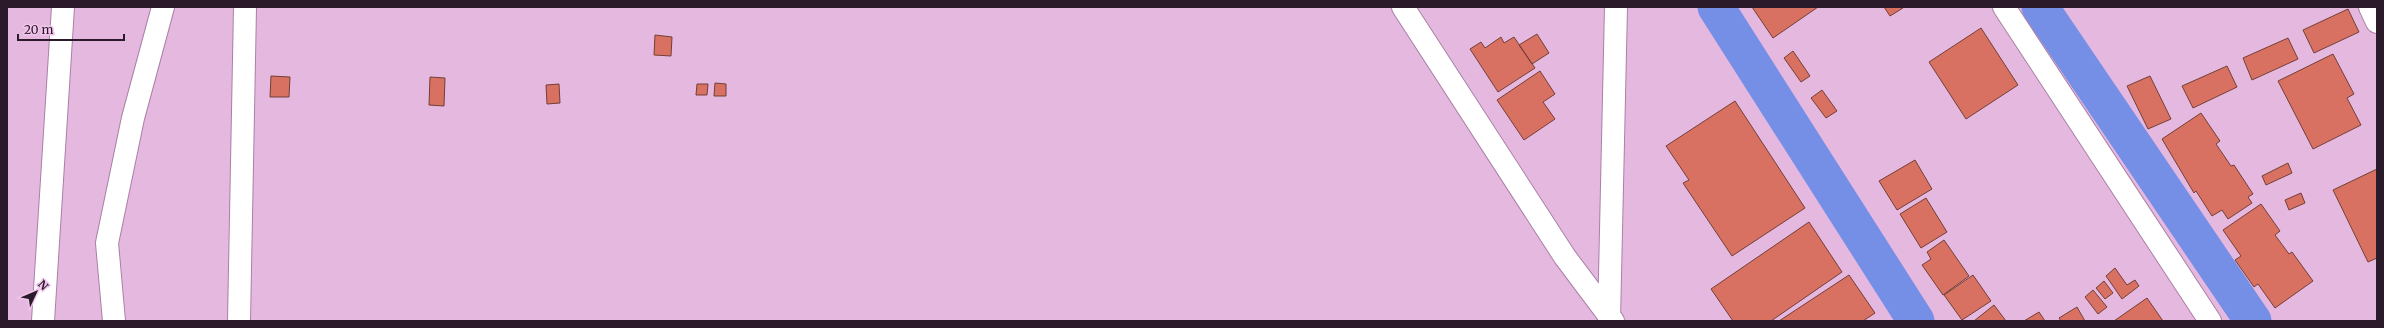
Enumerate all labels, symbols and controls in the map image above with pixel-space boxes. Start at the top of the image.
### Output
scale bar [18,16,124,42]
text: 20 m [24,22,53,37]
north arrow [16,272,56,312]
text: N [35,277,51,293]

